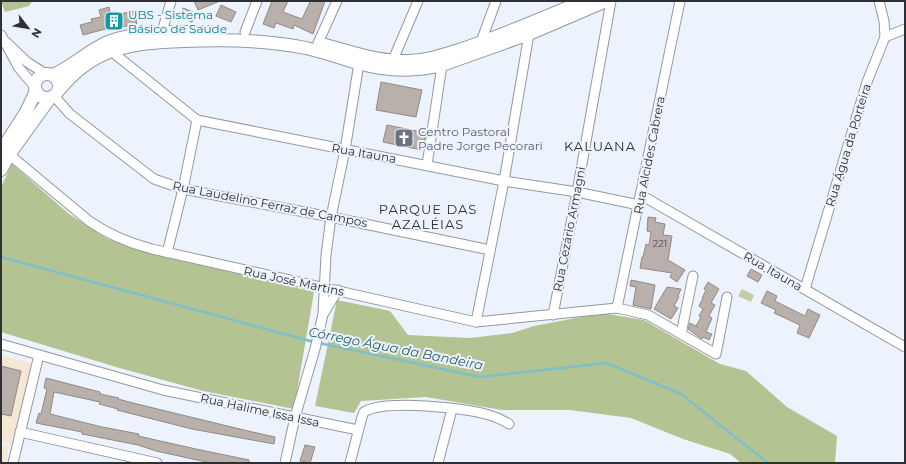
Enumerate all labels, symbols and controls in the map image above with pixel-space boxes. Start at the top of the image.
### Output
place label: UBS - Sistema Básico de Saúde [128,7,227,36]
north arrow [8,8,48,48]
building icon: UBS - Sistema Básico de Saúde [103,10,125,32]
text: N [28,26,45,41]
street label: Rua Água da Porteira [822,82,874,208]
street label: Rua Alcides Cabrera [630,95,668,215]
place label: Centro Pastoral Padre Jorge Pecorari [418,124,543,153]
church icon: Centro Pastoral Padre Jorge Pecorari [393,127,415,149]
district label: KALUANA [564,138,636,154]
street label: Rua Itauna [330,140,398,166]
street label: Rua Cezário Armagni [550,165,588,293]
street label: Rua Laudelino Ferraz de Campos [171,178,369,230]
district label: PARQUE DAS AZALÉIAS [379,201,477,232]
house number: 221 [653,237,667,250]
street label: Rua Itauna [741,248,805,294]
street label: Rua José Martins [242,263,346,299]
water label: Córrego Água da Bandeira [307,323,485,373]
street label: Rua Halime Issa Issa [199,390,321,430]

